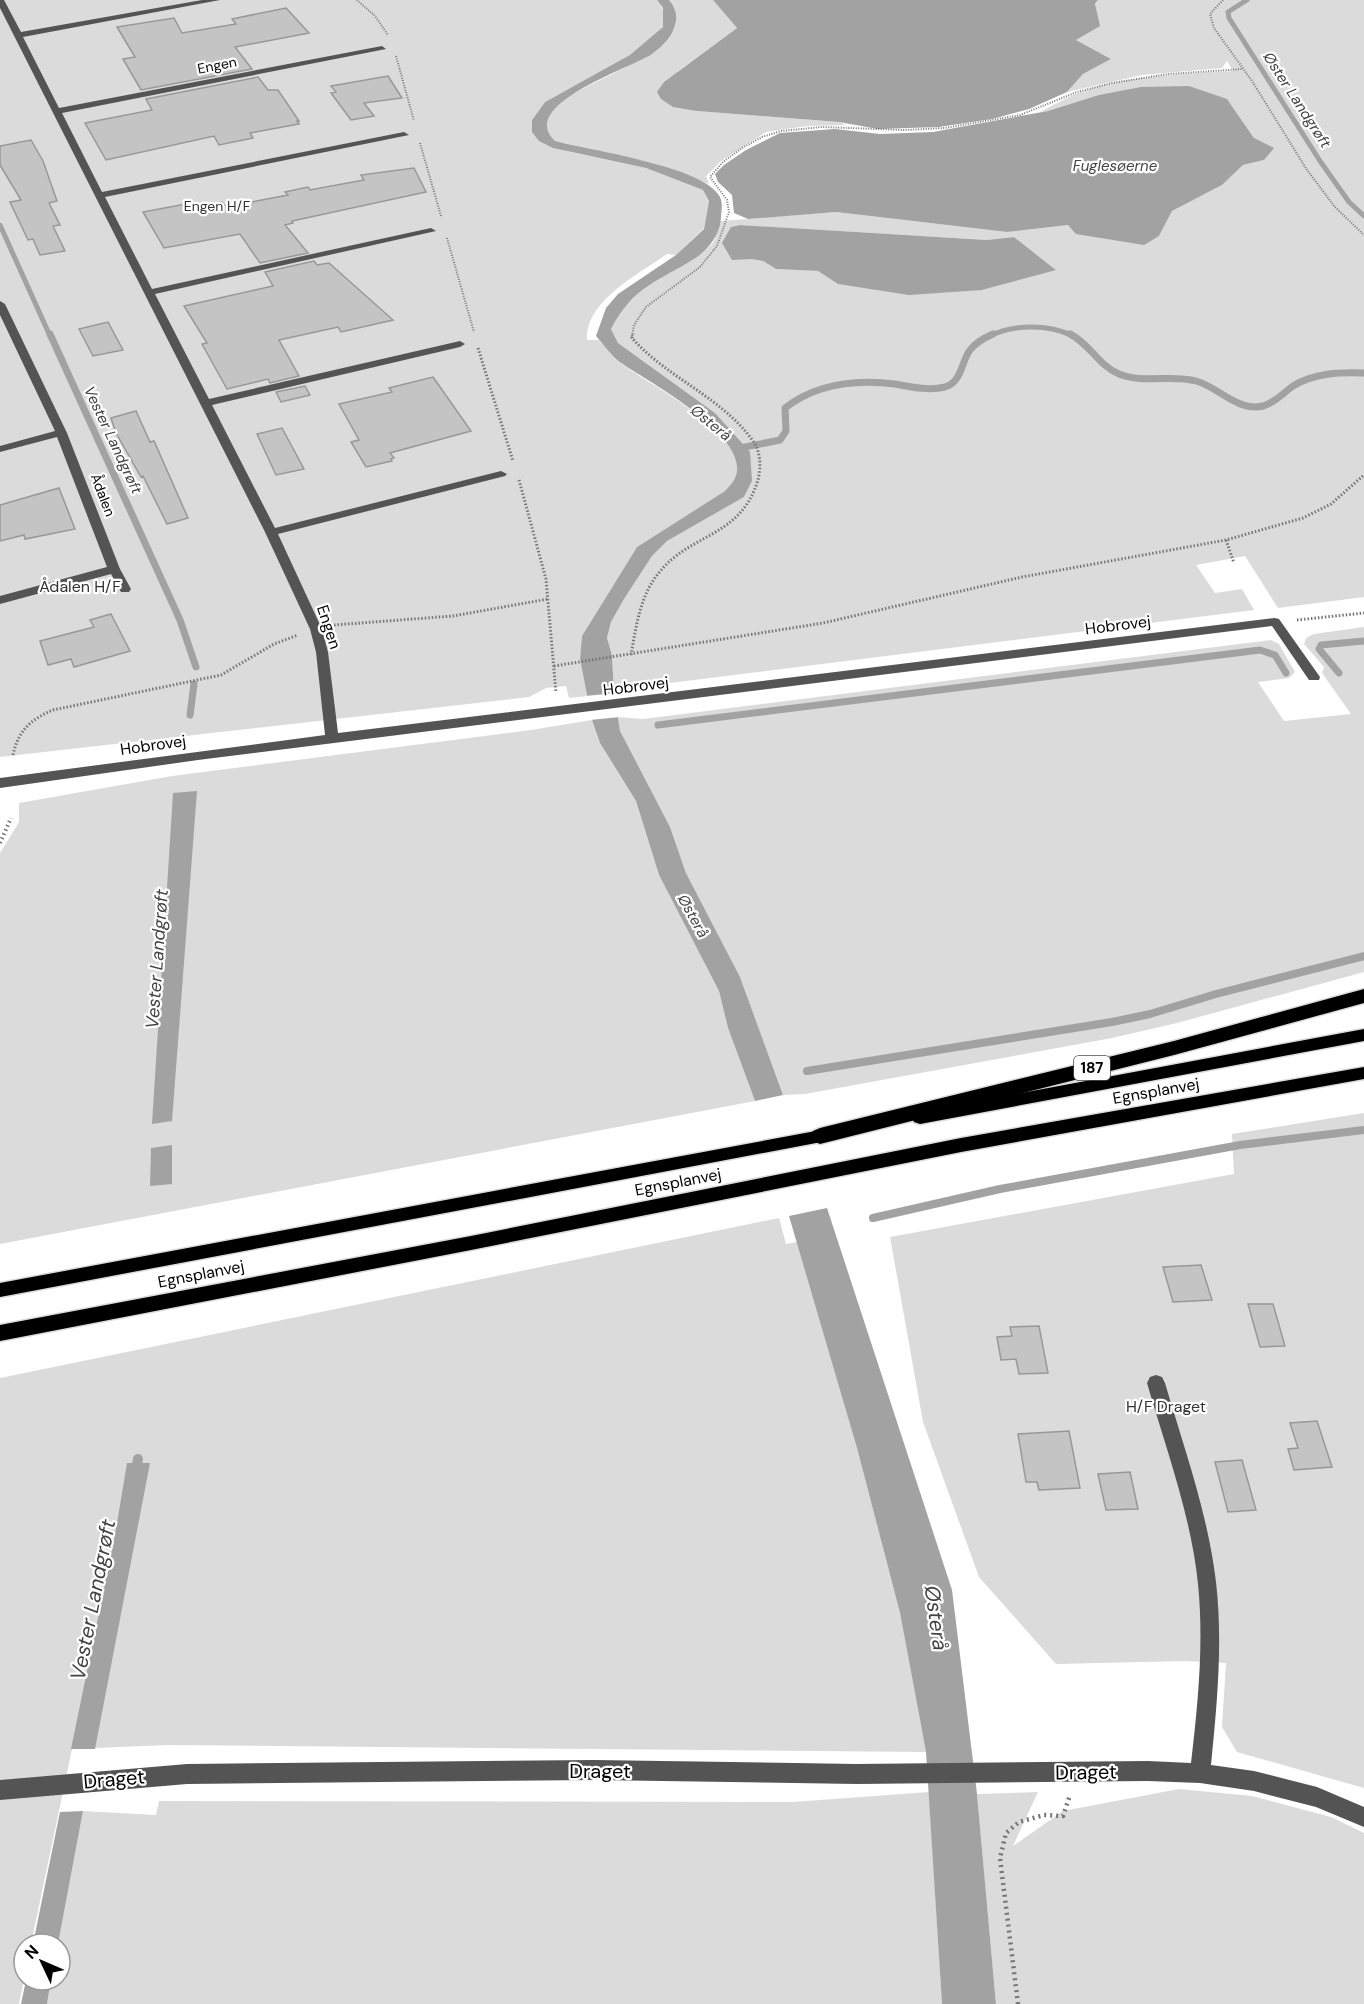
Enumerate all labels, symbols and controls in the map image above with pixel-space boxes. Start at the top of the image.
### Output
water label: Øster Landgrøft [1258,47,1336,152]
street label: Engen [196,52,238,78]
water label: Fuglesøerne [1073,156,1158,176]
park label: Engen H/F [184,197,251,215]
water label: Vester Landgrøft [79,383,147,497]
water label: Østerå [686,400,736,446]
street label: Ådalen [87,471,119,519]
park label: Ådalen H/F [39,576,121,597]
street label: Engen [312,602,346,652]
street label: Hobrovej [1084,611,1152,639]
street label: Hobrovej [602,672,670,700]
street label: Hobrovej [119,730,187,760]
water label: Vester Landgrøft [140,887,174,1030]
water label: Østerå [672,890,713,941]
road number: 187 [1074,1056,1110,1080]
street label: Egnsplanvej [1111,1073,1201,1109]
street label: Egnsplanvej [633,1163,723,1201]
street label: Egnsplanvej [156,1255,246,1293]
park label: H/F Draget [1126,1396,1206,1417]
water label: Vester Landgrøft [64,1516,123,1683]
water label: Østerå [917,1583,954,1653]
street label: Draget [569,1758,631,1784]
street label: Draget [1055,1758,1117,1786]
street label: Draget [82,1763,146,1795]
north arrow [12,1932,72,1992]
text: N [20,1940,43,1963]

